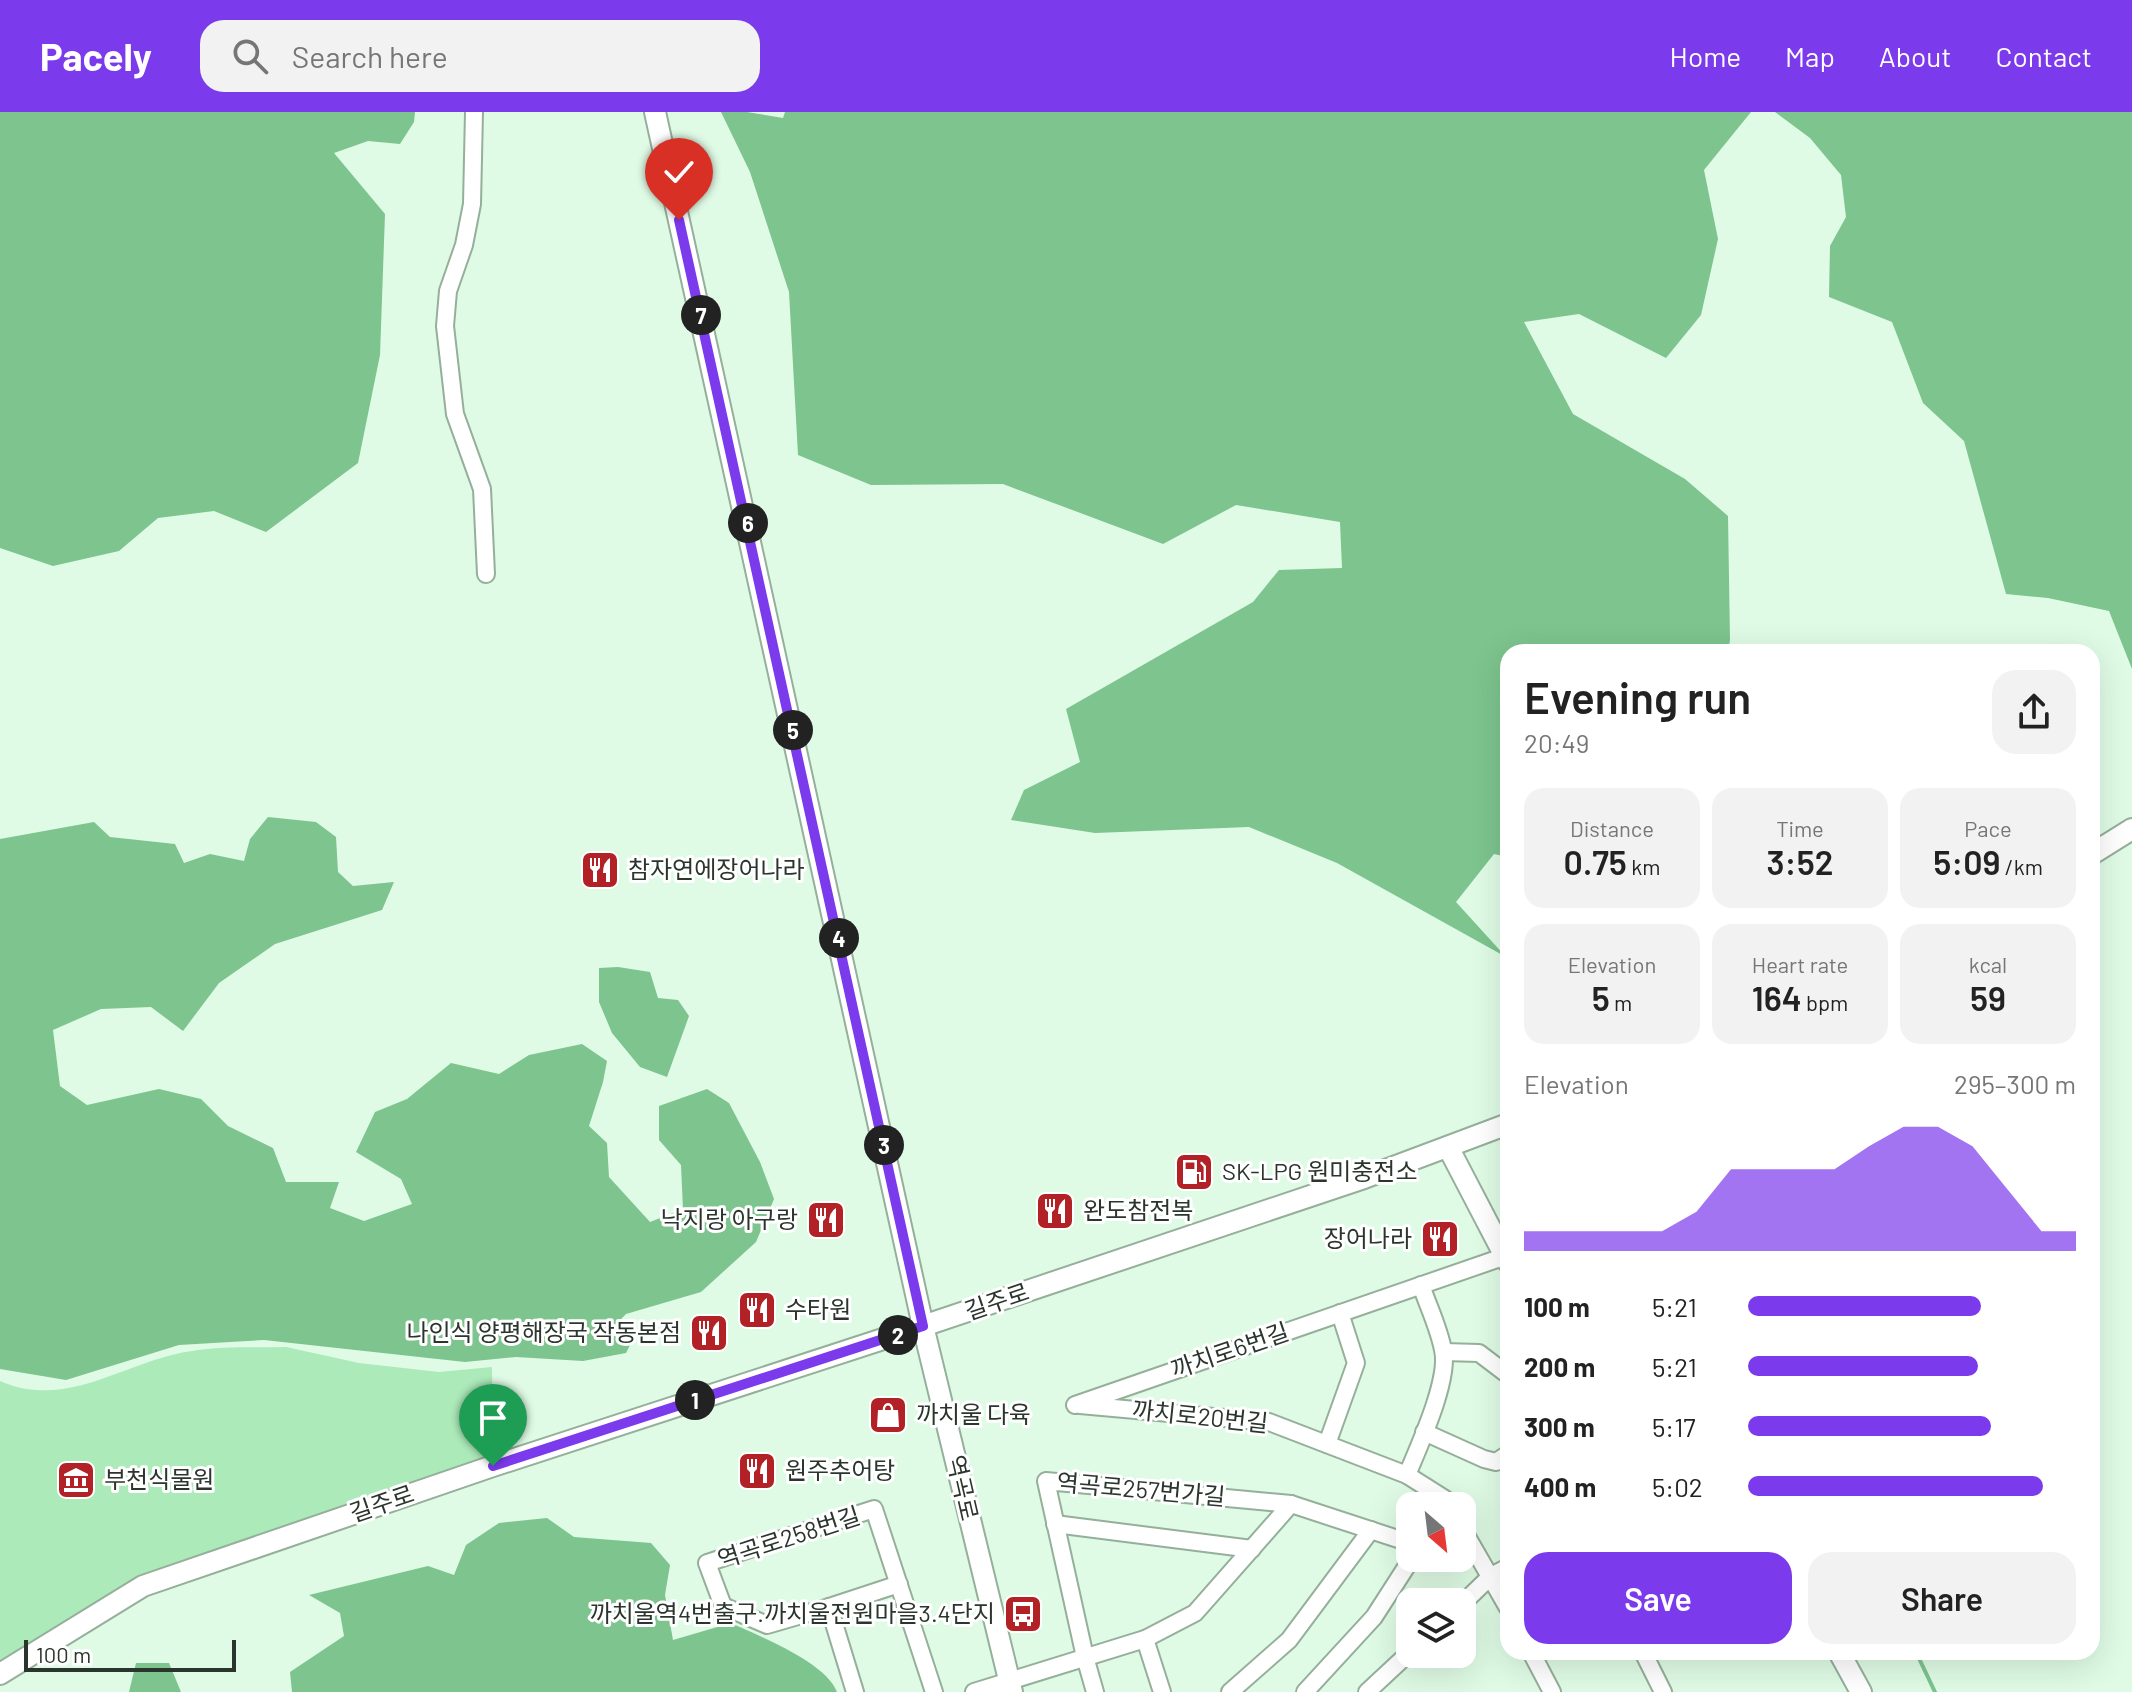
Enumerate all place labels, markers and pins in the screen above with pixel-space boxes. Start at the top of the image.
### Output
pin [645,138,713,220]
pin: 7 [681,295,721,335]
pin: 6 [728,503,768,543]
pin: 5 [773,710,813,750]
restaurant icon: 참자연에장어나라 [579,849,621,891]
place label: 참자연에장어나라 [628,854,805,883]
pin: 4 [819,918,859,958]
pin: 3 [864,1125,904,1165]
fuel station icon: SK-LPG 원미충전소 [1173,1151,1215,1193]
place label: SK-LPG 원미충전소 [1222,1156,1418,1185]
restaurant icon: 완도참전복 [1034,1190,1076,1232]
place label: 완도참전복 [1083,1195,1193,1224]
restaurant icon: 낙지랑 아구랑 [805,1199,847,1241]
place label: 낙지랑 아구랑 [661,1204,798,1233]
restaurant icon: 장어나라 [1419,1218,1461,1260]
place label: 장어나라 [1324,1223,1412,1252]
restaurant icon: 수타원 [736,1289,778,1331]
place label: 수타원 [785,1294,851,1323]
restaurant icon: 나인식 양평해장국 작동본점 [688,1312,730,1354]
pin: 2 [878,1315,918,1355]
place label: 나인식 양평해장국 작동본점 [406,1317,681,1346]
pin: 1 [675,1380,715,1420]
pin [459,1384,527,1466]
shop icon: 까치울 다육 [867,1394,909,1436]
place label: 까치울 다육 [916,1399,1031,1428]
restaurant icon: 원주추어탕 [736,1450,778,1492]
place label: 원주추어탕 [785,1455,895,1484]
museum icon: 부천식물원 [55,1459,97,1501]
place label: 부천식물원 [104,1464,214,1493]
bus stop icon: 까치울역4번출구.까치울전원마을3.4단지 [1002,1593,1044,1635]
place label: 까치울역4번출구.까치울전원마을3.4단지 [590,1598,995,1627]

